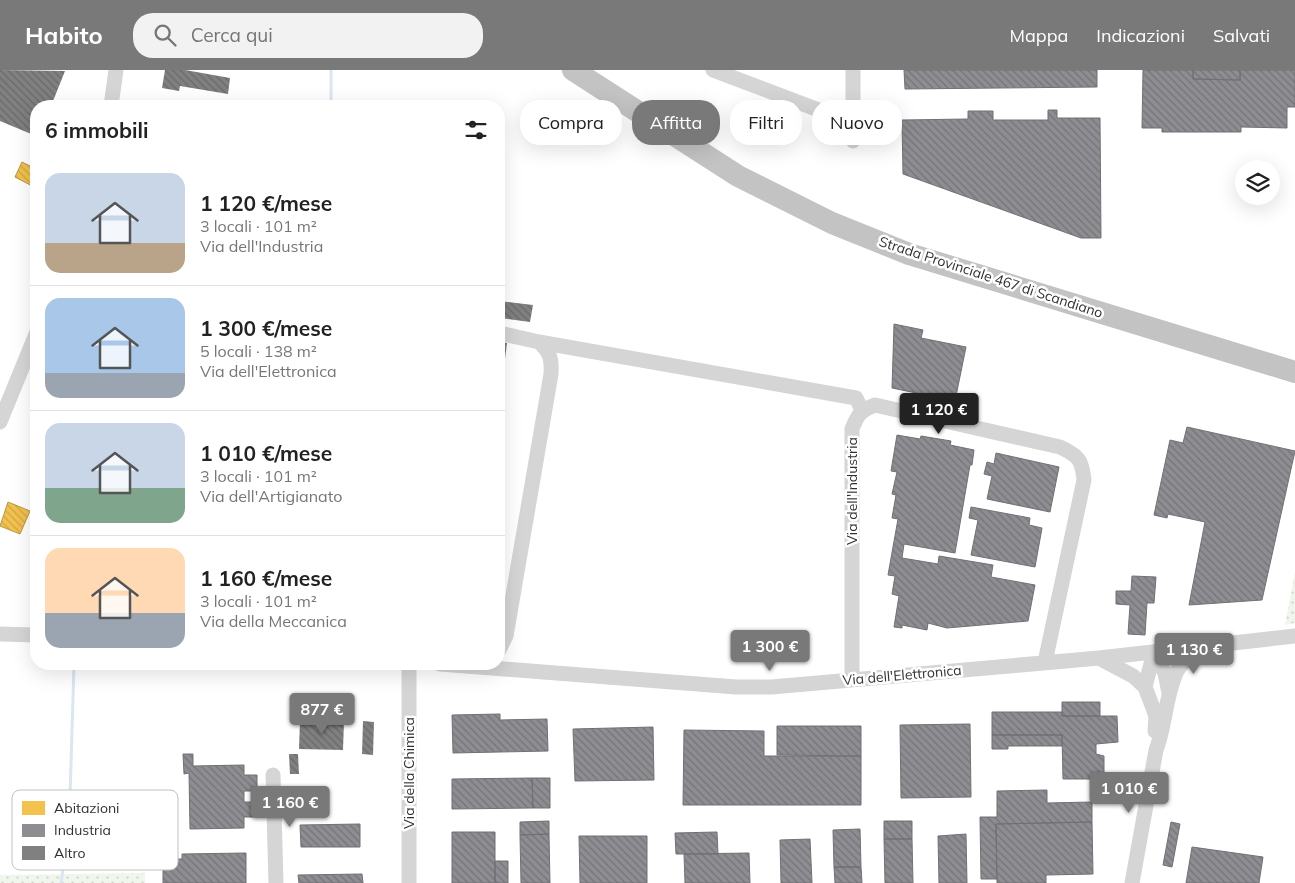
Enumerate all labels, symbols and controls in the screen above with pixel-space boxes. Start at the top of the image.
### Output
search box [133,13,483,58]
text: Habito [25,20,103,50]
icon: search [151,21,179,49]
text: Cerca qui [191,23,273,47]
text: Mappa [1010,24,1068,47]
text: Indicazioni [1096,24,1185,47]
text: Salvati [1213,24,1270,47]
chip: Compra [520,100,622,145]
chip: Affitta [632,100,720,145]
chip: Filtri [730,100,802,145]
chip: Nuovo [812,100,902,145]
icon: filters [462,116,490,144]
text: 6 immobili [45,117,149,143]
map controls [1235,160,1280,205]
button: layers [1235,160,1280,205]
text: 1 120 €/mese [200,190,332,216]
icon: home [85,193,145,253]
text: 3 locali · 101 m² [200,216,317,236]
street label: Strada Provinciale 467 di Scandiano [877,232,1105,322]
text: Via dell'Industria [200,236,323,256]
text: 1 300 €/mese [200,315,332,341]
icon: home [85,318,145,378]
text: 5 locali · 138 m² [200,341,317,361]
text: Via dell'Elettronica [200,361,337,381]
pin: 1 120 € [893,392,985,435]
text: 1 120 € [911,399,967,419]
street label: Via dell'Industria [843,437,861,545]
text: 1 010 €/mese [200,440,332,466]
icon: home [85,443,145,503]
text: 3 locali · 101 m² [200,466,317,486]
text: Via dell'Artigianato [200,486,342,506]
text: 1 160 €/mese [200,565,332,591]
icon: home [85,568,145,628]
text: 3 locali · 101 m² [200,591,317,611]
text: Via della Meccanica [200,611,347,631]
pin: 1 300 € [724,630,816,672]
pin: 1 130 € [1148,632,1240,675]
text: 1 300 € [742,636,798,656]
text: 1 130 € [1166,639,1222,659]
street label: Via dell'Elettronica [842,661,962,689]
pin: 877 € [287,692,357,735]
text: 877 € [301,699,343,719]
street label: Via della Chimica [400,717,418,829]
pin: 1 010 € [1083,772,1175,814]
text: 1 010 € [1101,778,1157,798]
pin: 1 160 € [244,786,336,828]
legend [12,790,178,870]
text: 1 160 € [262,792,318,812]
text: Abitazioni [54,799,119,817]
text: Industria [54,821,111,839]
text: Altro [54,844,86,862]

